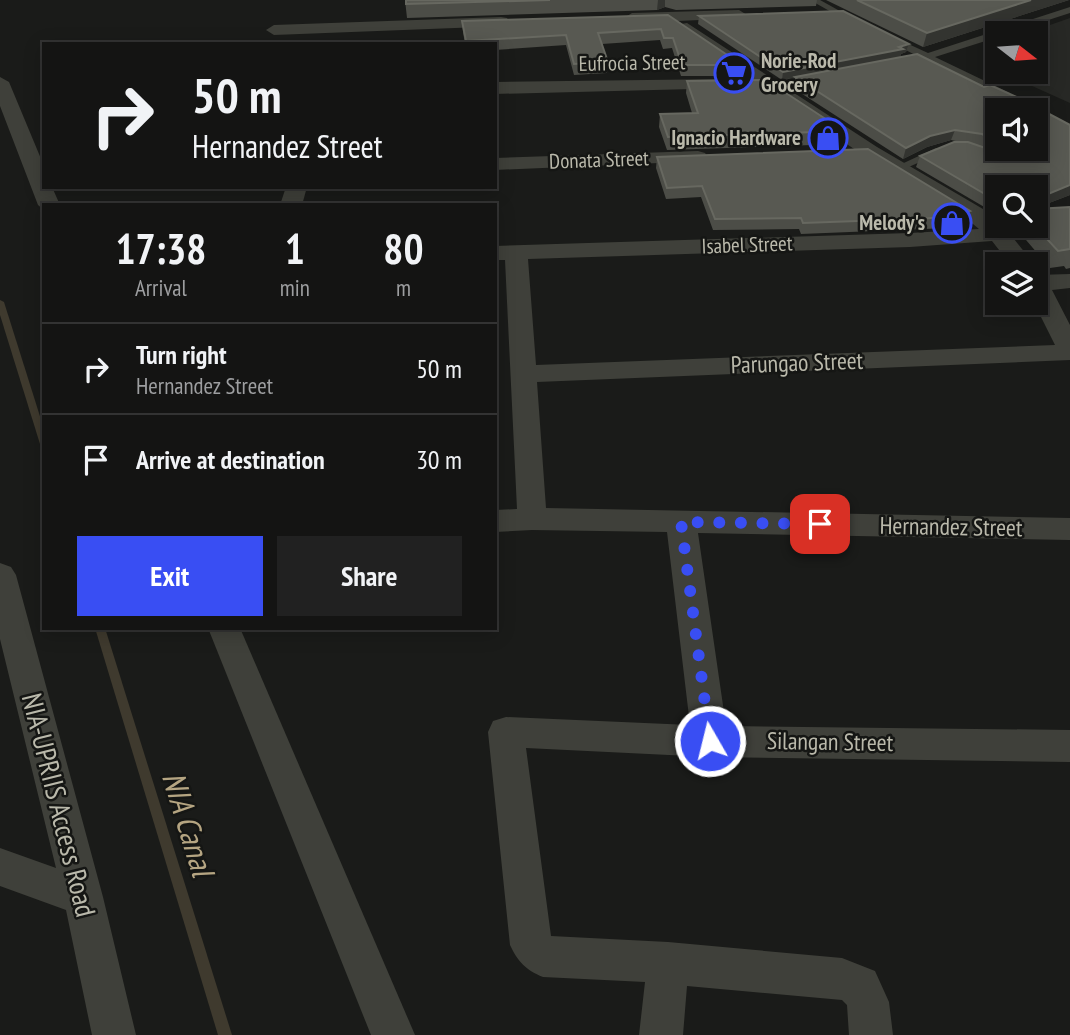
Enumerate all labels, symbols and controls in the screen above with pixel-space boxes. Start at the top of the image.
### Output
north arrow [985,21,1048,84]
map controls [985,21,1048,315]
place label: Norie-Rod Grocery [761,47,836,98]
street label: Eufrocia Street [578,48,686,77]
supermarket icon: Norie-Rod Grocery [713,52,755,94]
text: 50 m [192,63,281,127]
icon: right [77,70,168,161]
button: sound [985,98,1048,161]
shop icon: Ignacio Hardware [807,117,849,159]
place label: Ignacio Hardware [671,124,801,151]
text: Hernandez Street [192,125,383,167]
street label: Donata Street [549,144,650,175]
button: search [985,175,1048,238]
shop icon: Melody's [931,202,973,244]
place label: Melody's [859,209,925,236]
text: 17:38 [115,221,206,276]
text: 1 [285,221,305,276]
text: 80 [383,221,423,276]
street label: Isabel Street [701,229,793,260]
button: layers [985,252,1048,315]
text: Arrival [135,273,187,302]
text: min [280,273,310,302]
text: m [396,273,411,302]
text: Turn right [136,338,227,371]
street label: Parungao Street [730,345,864,380]
icon: right [77,350,115,388]
text: 50 m [416,352,462,385]
text: Hernandez Street [136,371,273,400]
icon: arrive [77,441,115,479]
text: Arrive at destination [136,443,325,476]
text: 30 m [416,443,462,476]
pin [790,494,850,554]
icon: arrive [801,505,839,543]
street label: Hernandez Street [879,510,1023,543]
button: Exit [77,536,263,616]
button: Share [277,536,462,616]
street label: NIA-UPRIIS Access Road [14,689,105,920]
position arrow [673,704,747,778]
street label: Silangan Street [767,725,894,758]
water label: NIA Canal [153,766,225,883]

